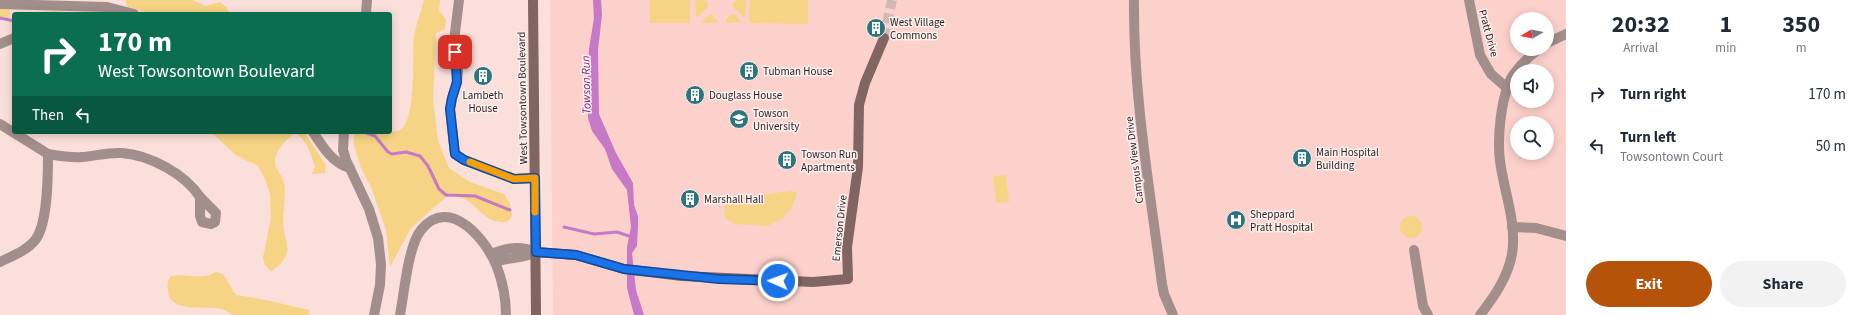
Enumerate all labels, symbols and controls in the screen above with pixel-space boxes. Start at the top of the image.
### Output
text: 20:32 [1612,7,1670,42]
text: 1 [1720,7,1732,42]
text: 350 [1782,7,1820,42]
street label: Pratt Drive [1475,8,1502,59]
north arrow [1510,12,1554,56]
map controls [1510,12,1554,160]
place label: West Village Commons [890,15,945,43]
building icon: West Village Commons [865,17,887,39]
text: 170 m [98,22,172,62]
icon: right [32,28,84,80]
street label: West Towsontown Boulevard [514,32,531,164]
pin [438,35,472,69]
text: Arrival [1623,39,1658,57]
text: min [1715,39,1736,57]
text: m [1796,39,1807,57]
icon: arrive [444,41,466,63]
water label: Towson Run [577,55,596,115]
text: West Towsontown Boulevard [98,59,315,84]
building icon: Tubman House [738,60,760,82]
place label: Tubman House [763,64,833,79]
button: sound [1510,64,1554,108]
building icon: Lambeth House [472,65,494,87]
icon: right [1586,83,1608,105]
building icon: Douglass House [684,84,706,106]
text: Turn right [1620,84,1686,105]
text: 170 m [1808,84,1846,105]
place label: Lambeth House [462,88,504,116]
place label: Douglass House [709,88,783,103]
icon: left [72,104,94,126]
text: Then [32,105,64,126]
place label: Towson University [753,106,799,134]
school or university icon: Towson University [728,108,750,130]
street label: Campus View Drive [1122,115,1147,204]
button: search [1510,116,1554,160]
text: Turn left [1620,127,1676,148]
icon: left [1586,135,1608,157]
text: 50 m [1816,136,1846,157]
place label: Main Hospital Building [1316,145,1379,173]
place label: Towson Run Apartments [801,147,857,175]
building icon: Main Hospital Building [1291,147,1313,169]
text: Towsontown Court [1620,148,1723,166]
building icon: Towson Run Apartments [776,149,798,171]
building icon: Marshall Hall [679,188,701,210]
place label: Marshall Hall [704,192,764,207]
street label: Emerson Drive [829,194,851,262]
place label: Sheppard Pratt Hospital [1250,207,1313,235]
hospital icon: Sheppard Pratt Hospital [1225,209,1247,231]
position arrow [757,260,799,302]
button: Exit [1586,261,1712,307]
button: Share [1720,261,1846,307]

